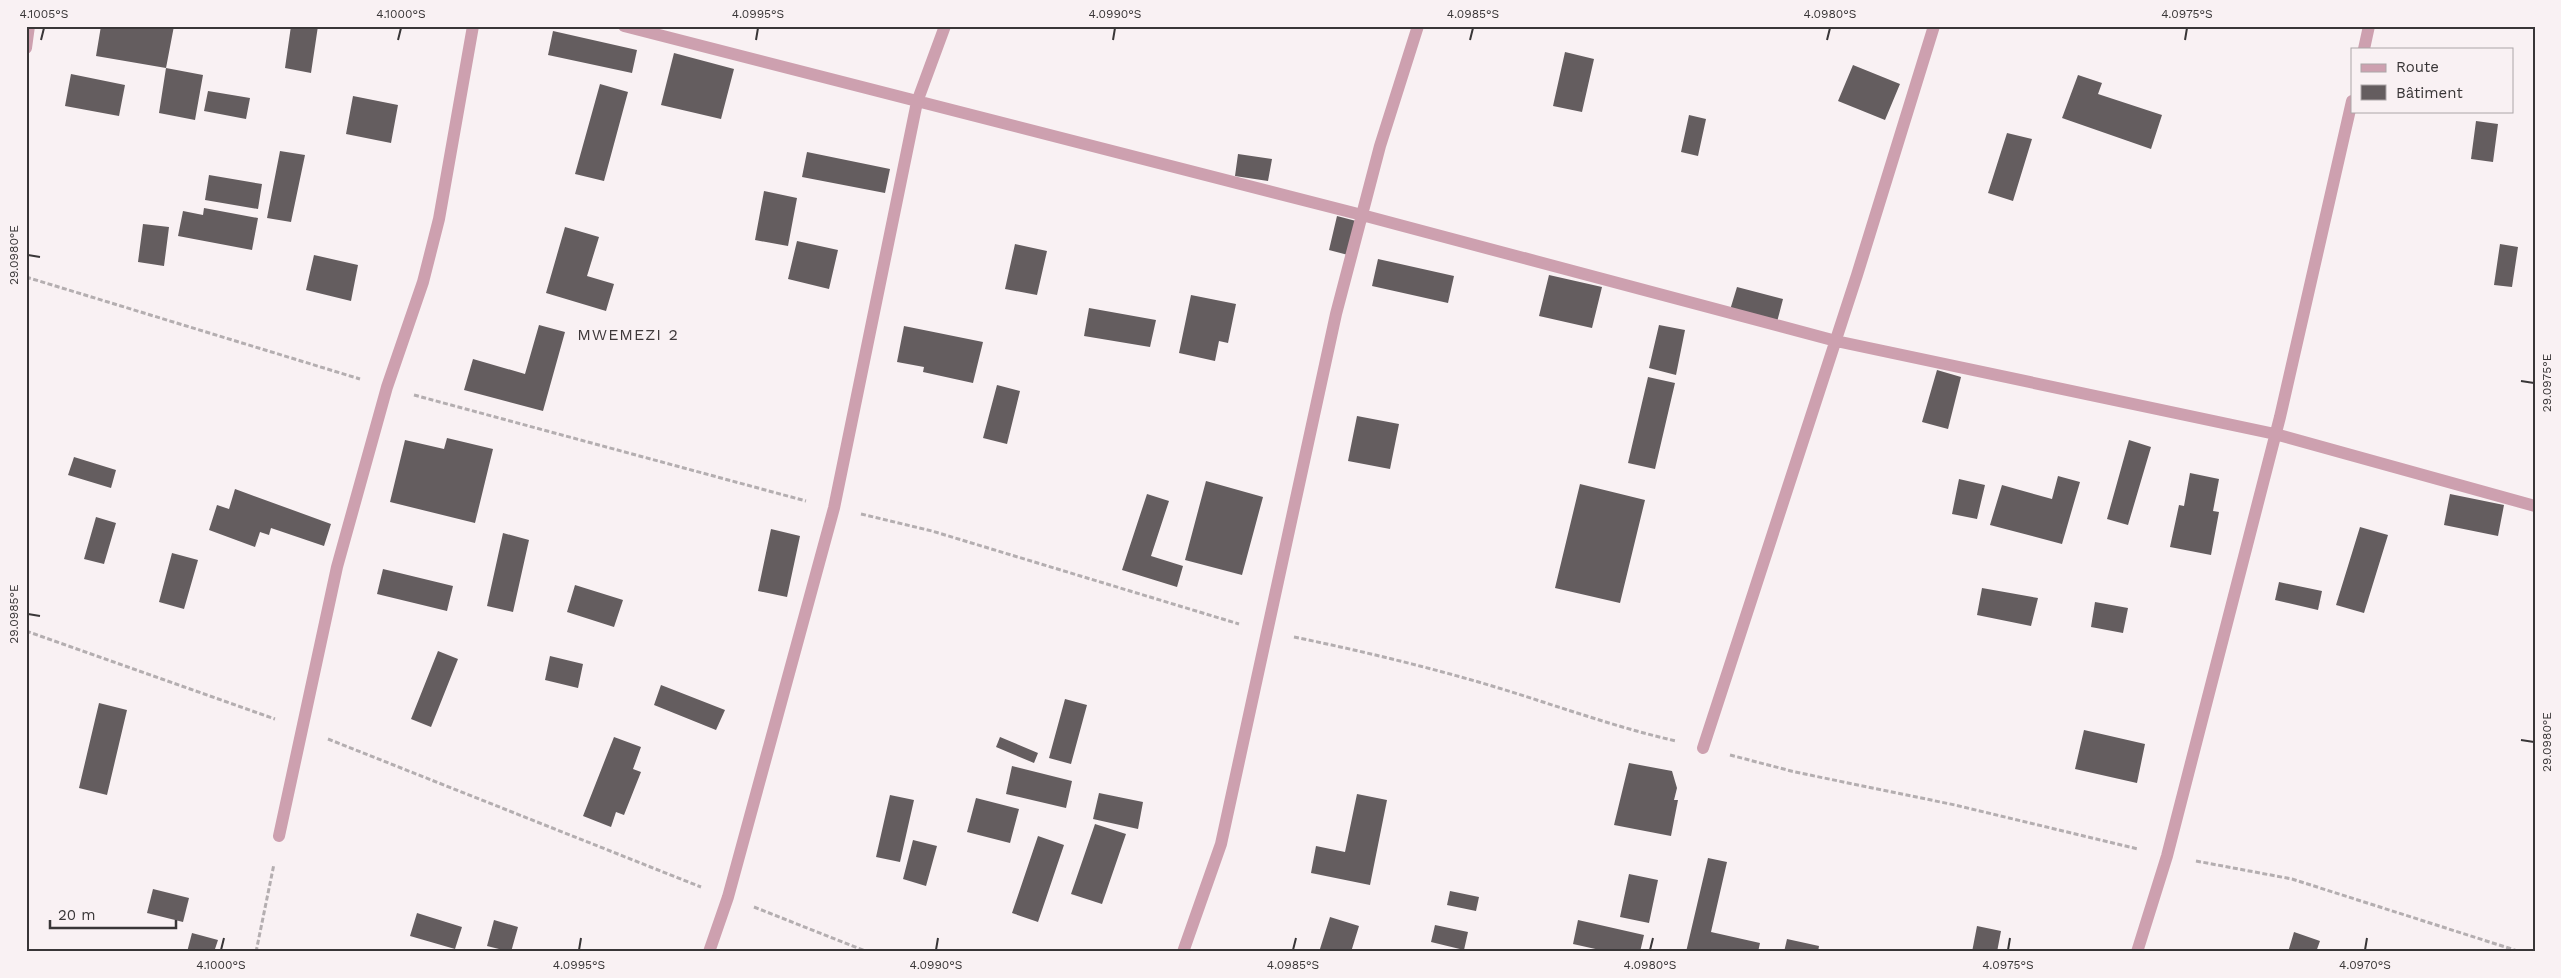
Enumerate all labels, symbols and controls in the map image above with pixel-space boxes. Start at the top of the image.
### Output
text: 4.1005°S [20,7,68,21]
text: 4.1000°S [376,7,426,21]
text: 4.0995°S [732,7,784,21]
text: 4.0990°S [1088,7,1142,21]
text: 4.0985°S [1447,7,1499,21]
text: 4.0980°S [1803,7,1857,21]
text: 4.0975°S [2161,7,2213,21]
legend [2351,48,2514,112]
text: Route [2396,58,2439,76]
text: Bâtiment [2396,84,2463,102]
text: 29.0980°E [7,225,21,285]
district label: MWEMEZI 2 [577,325,679,344]
text: 29.0975°E [2540,353,2554,412]
text: 29.0985°E [7,584,21,644]
text: 29.0980°E [2540,712,2554,772]
scale bar [50,898,176,930]
text: 20 m [58,906,96,924]
text: 4.1000°S [196,958,246,972]
text: 4.0995°S [553,958,605,972]
text: 4.0990°S [909,958,963,972]
text: 4.0985°S [1267,958,1319,972]
text: 4.0980°S [1623,958,1677,972]
text: 4.0975°S [1982,958,2034,972]
text: 4.0970°S [2339,958,2391,972]

